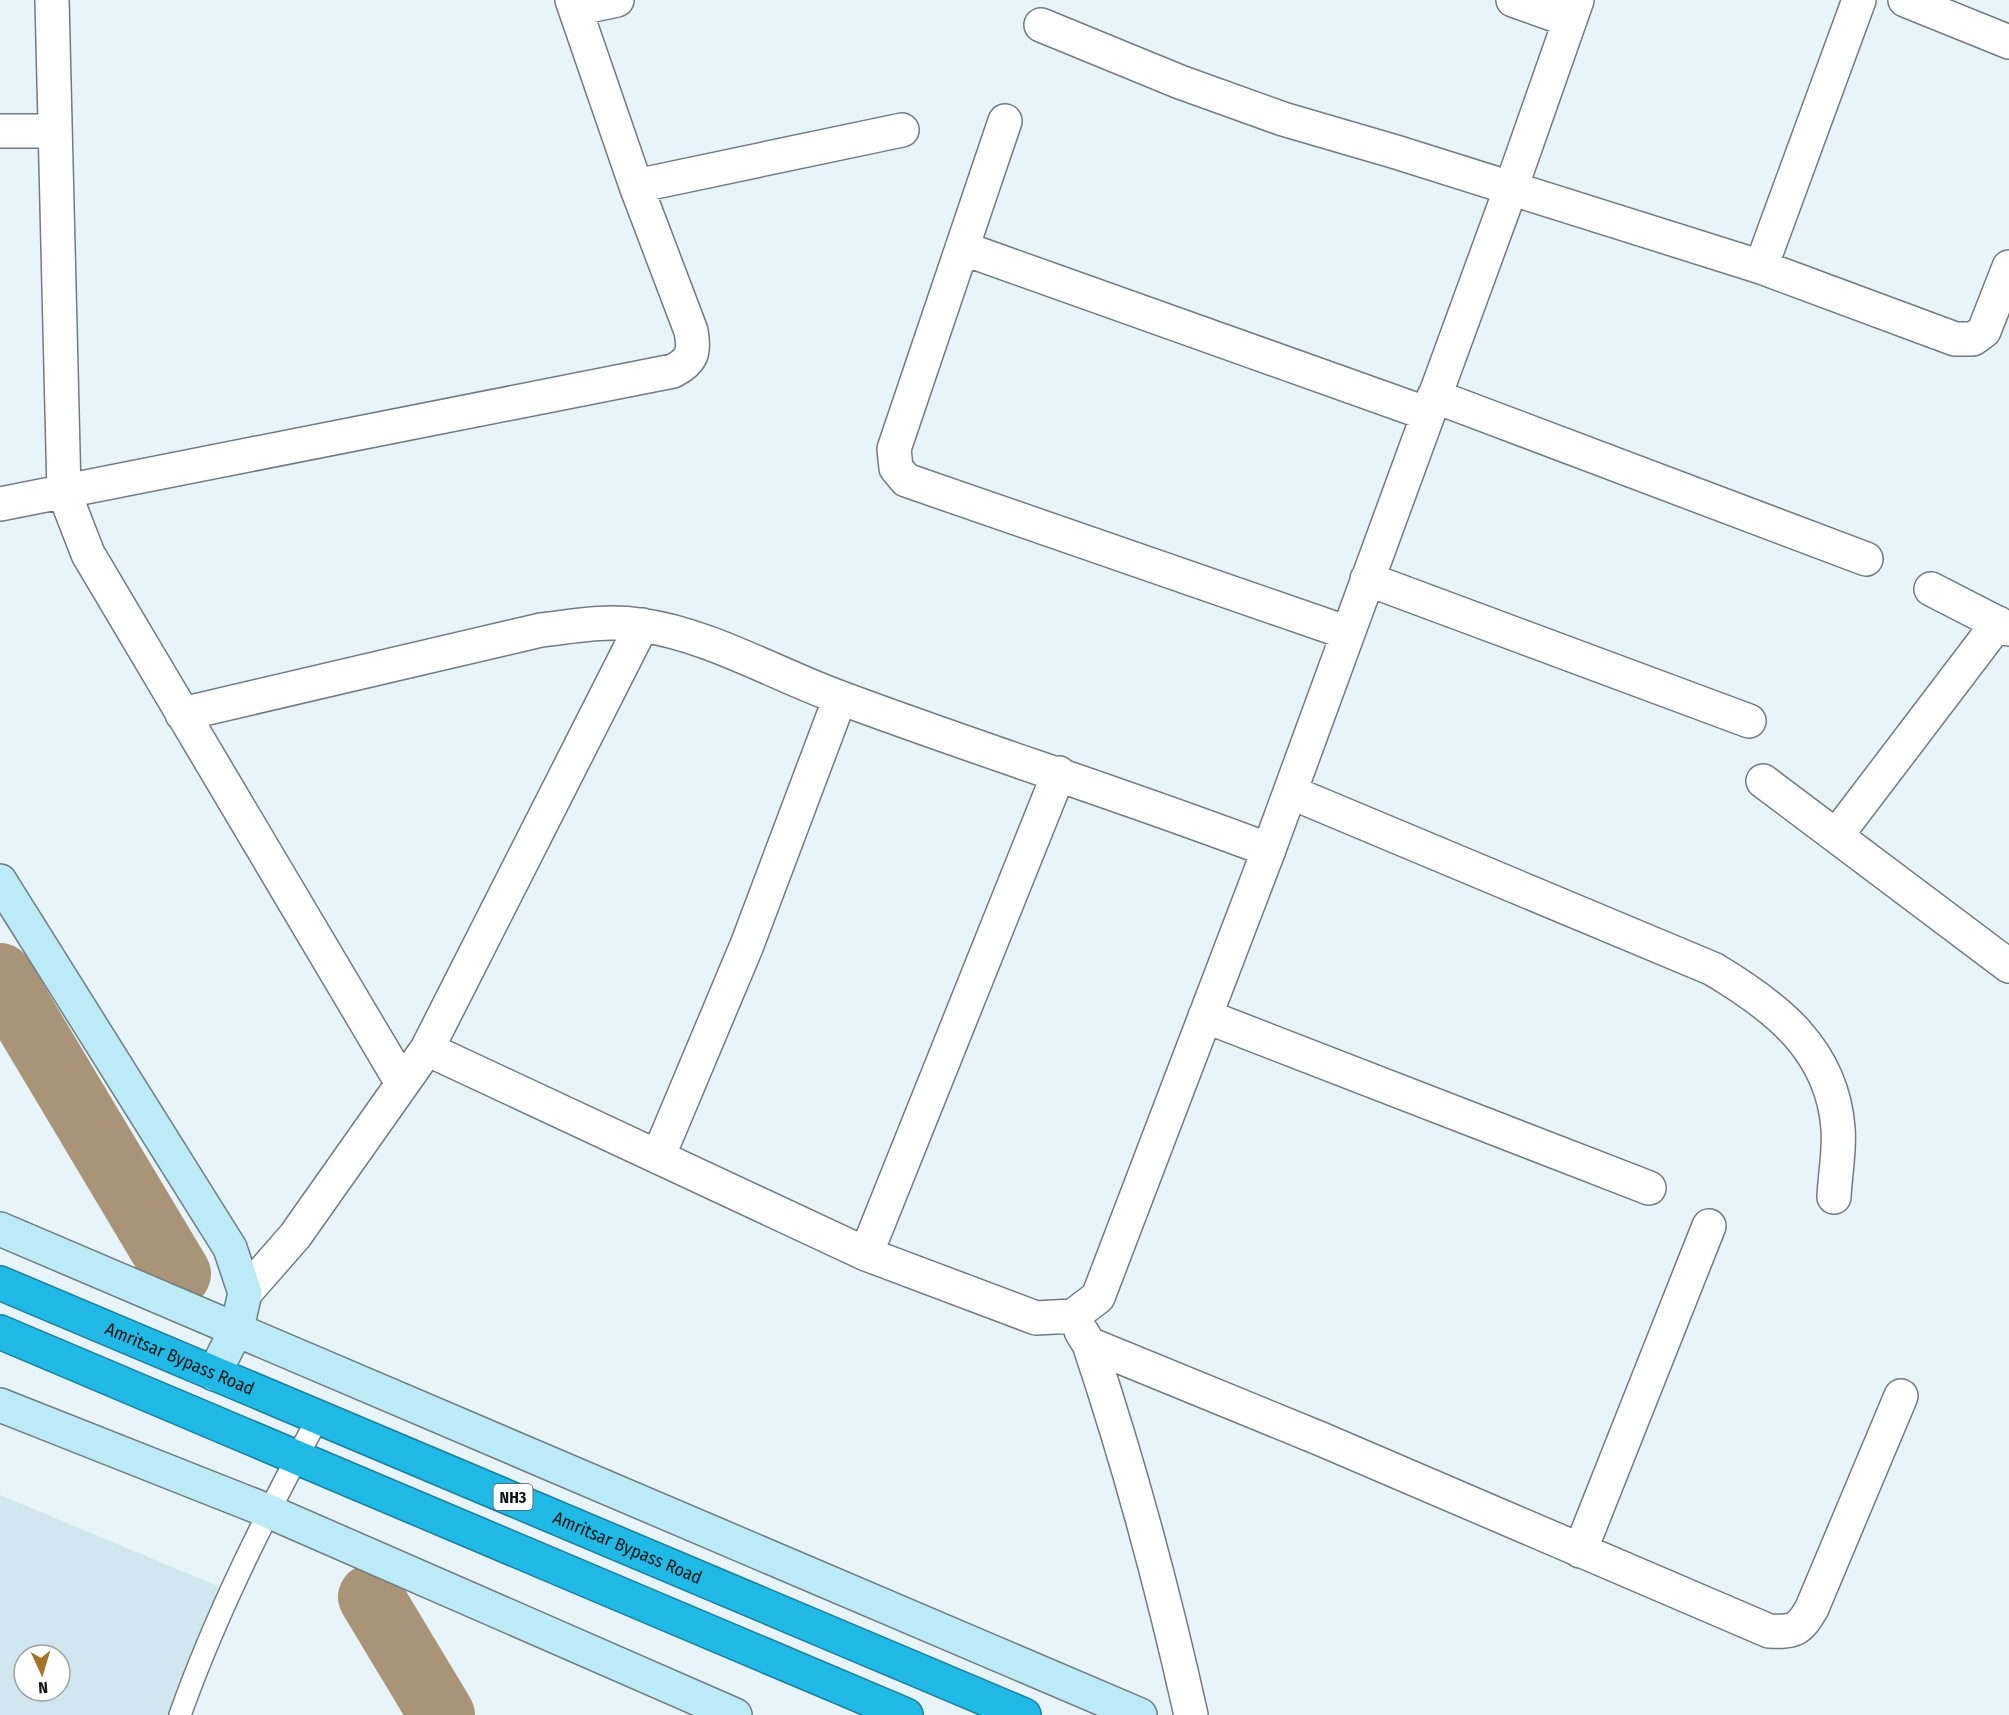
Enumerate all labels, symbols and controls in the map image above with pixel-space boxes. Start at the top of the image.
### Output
street label: Amritsar Bypass Road [102,1318,258,1400]
road number: NH3 [494,1484,532,1510]
street label: Amritsar Bypass Road [550,1507,705,1589]
north arrow [12,1643,72,1703]
text: N [38,1678,48,1697]

